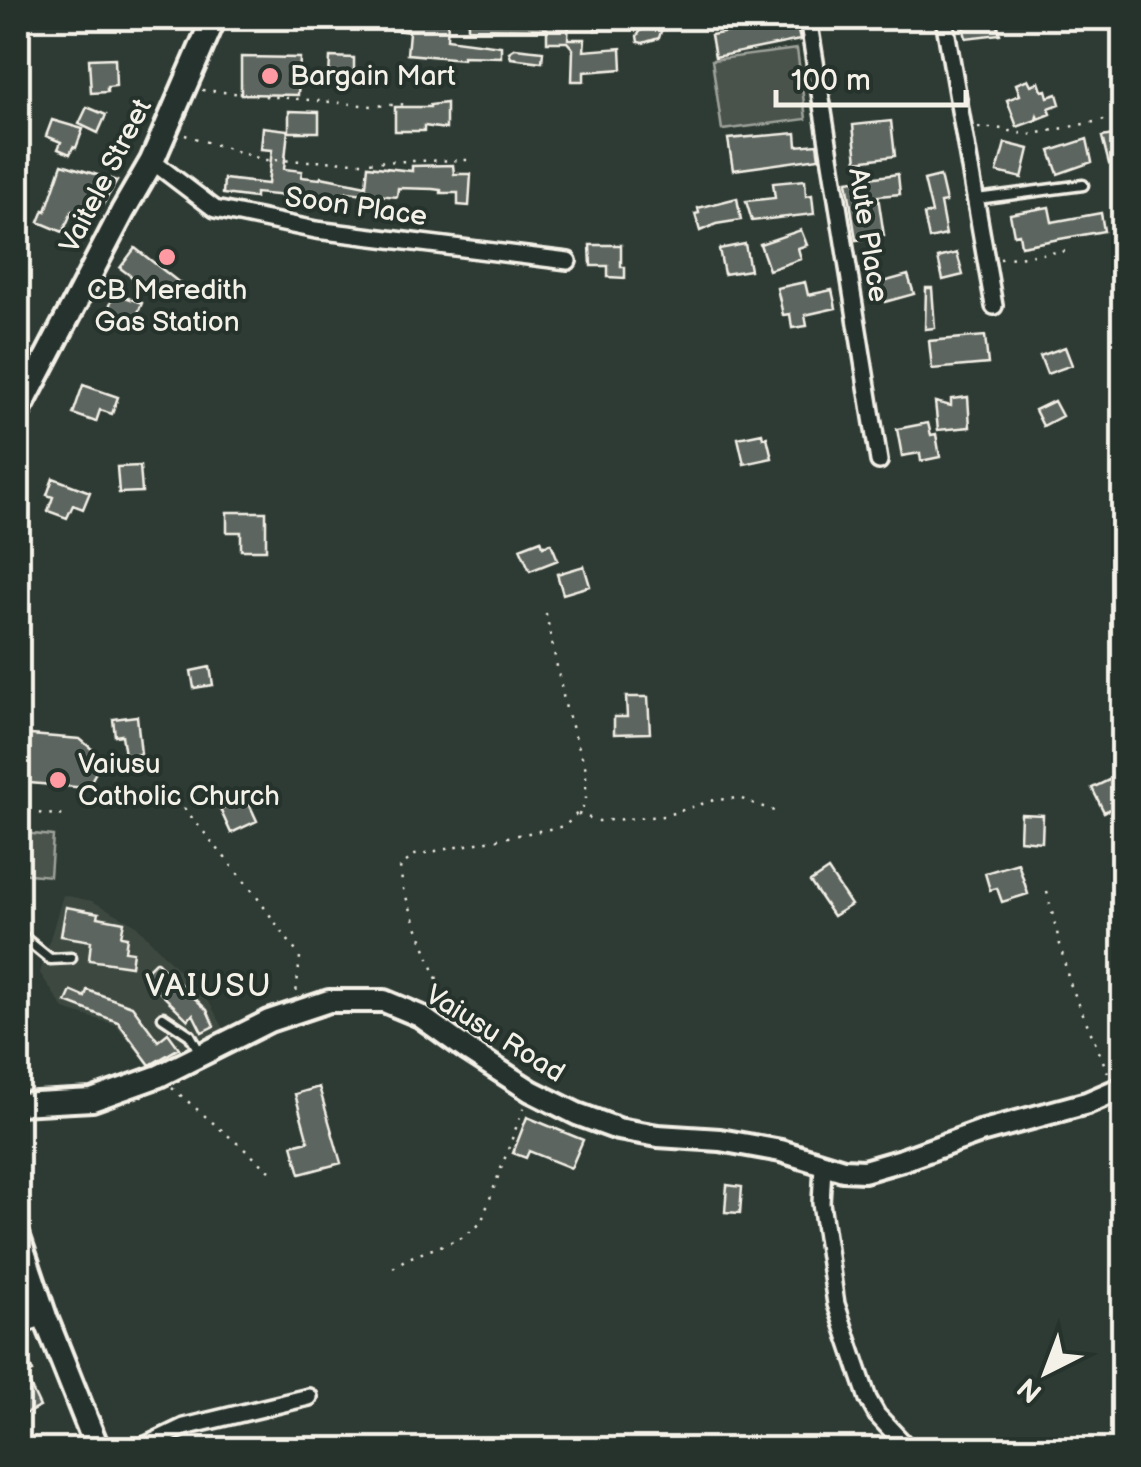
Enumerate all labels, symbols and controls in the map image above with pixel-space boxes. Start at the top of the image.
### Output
scale bar [776,45,966,107]
place label: Bargain Mart [290,60,456,93]
text: 100 m [791,63,871,99]
marker: Bargain Mart [259,65,281,87]
street label: Vaitele Street [53,93,159,259]
street label: Aute Place [841,166,895,304]
street label: Soon Place [283,181,429,233]
marker: CB Meredith Gas Station [156,246,178,268]
place label: CB Meredith Gas Station [87,274,247,339]
place label: Vaiusu Catholic Church [78,748,280,813]
marker: Vaiusu Catholic Church [47,769,69,791]
district label: VAIUSU [145,967,273,1006]
street label: Vaiusu Road [419,978,571,1090]
north arrow [996,1322,1096,1422]
text: N [1011,1370,1049,1409]

